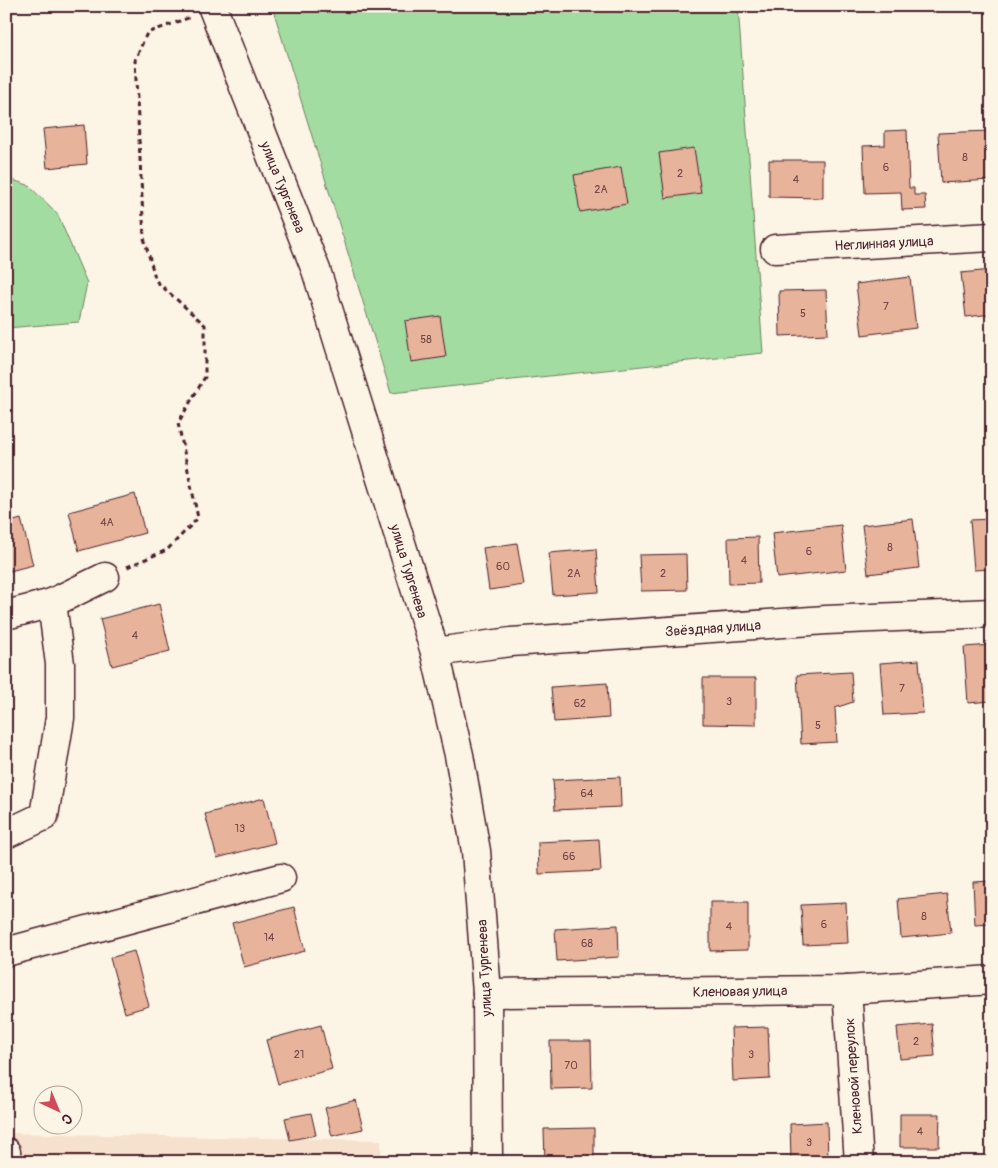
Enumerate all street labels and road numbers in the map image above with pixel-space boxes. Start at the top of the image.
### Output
street label: улица Тургенева [256,138,309,235]
street label: Неглинная улица [834,232,934,255]
street label: улица Тургенева [386,521,431,620]
street label: Звёздная улица [665,617,762,640]
street label: улица Тургенева [473,919,496,1018]
street label: Кленовая улица [693,982,788,1001]
street label: Кленовой переулок [841,1017,866,1135]

